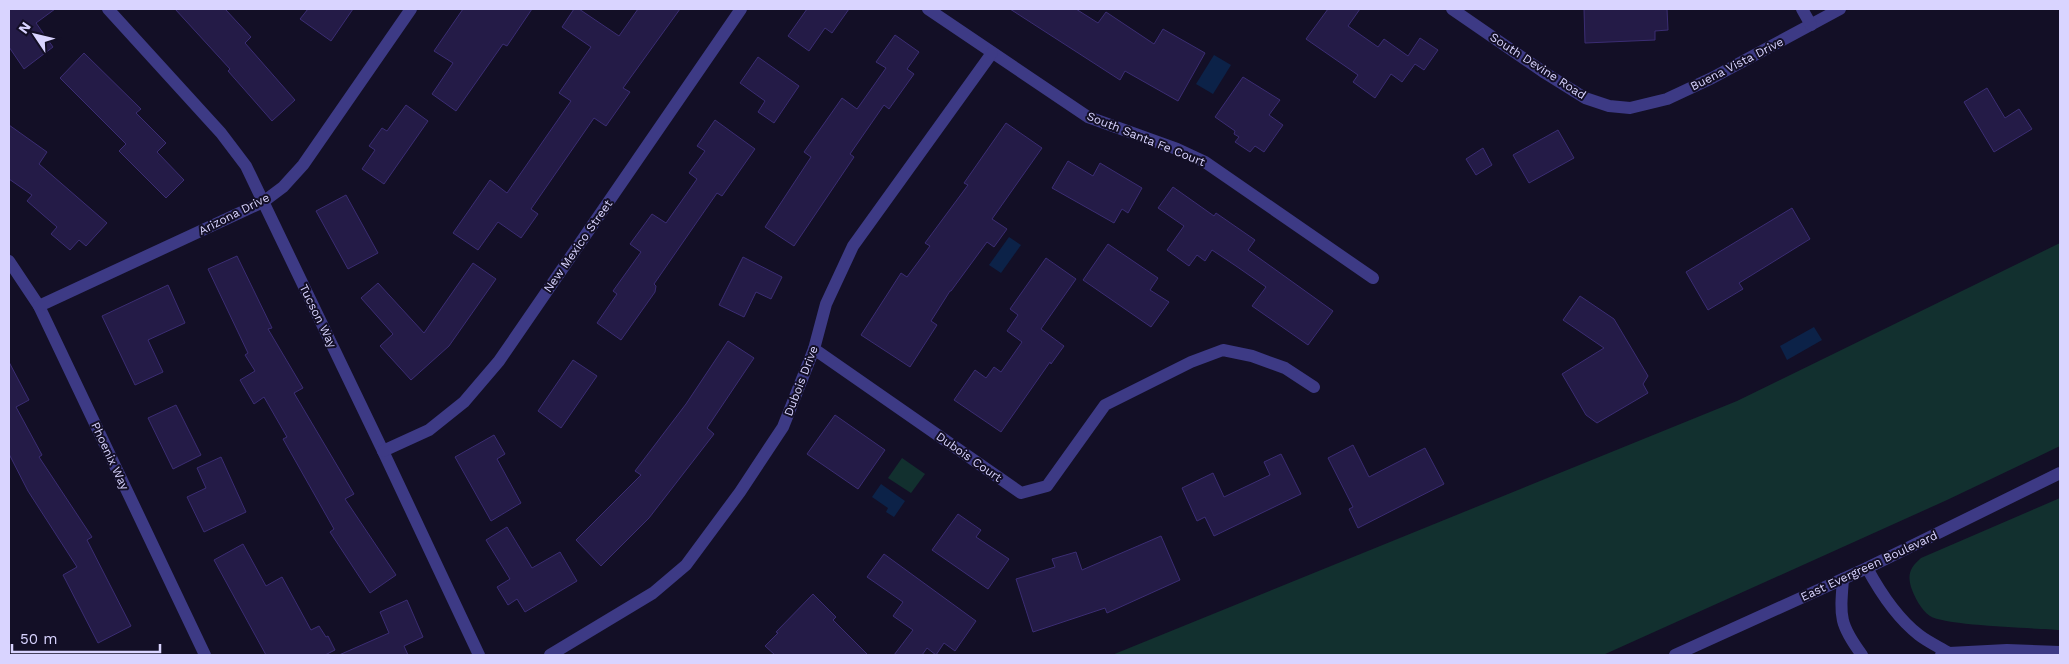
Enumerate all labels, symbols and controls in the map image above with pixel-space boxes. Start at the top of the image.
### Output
north arrow [10,10,60,60]
text: N [15,19,34,36]
street label: South Devine Road [1487,30,1589,102]
street label: Buena Vista Drive [1688,34,1786,94]
street label: South Santa Fe Court [1085,109,1207,169]
street label: Arizona Drive [196,190,272,238]
street label: New Mexico Street [541,197,615,295]
street label: Tucson Way [297,282,340,351]
street label: Dubois Drive [781,344,821,418]
street label: Phoenix Way [88,420,132,493]
street label: Dubois Court [934,429,1004,485]
street label: East Evergreen Boulevard [1798,528,1940,604]
scale bar [12,622,160,654]
text: 50 m [20,630,57,648]

